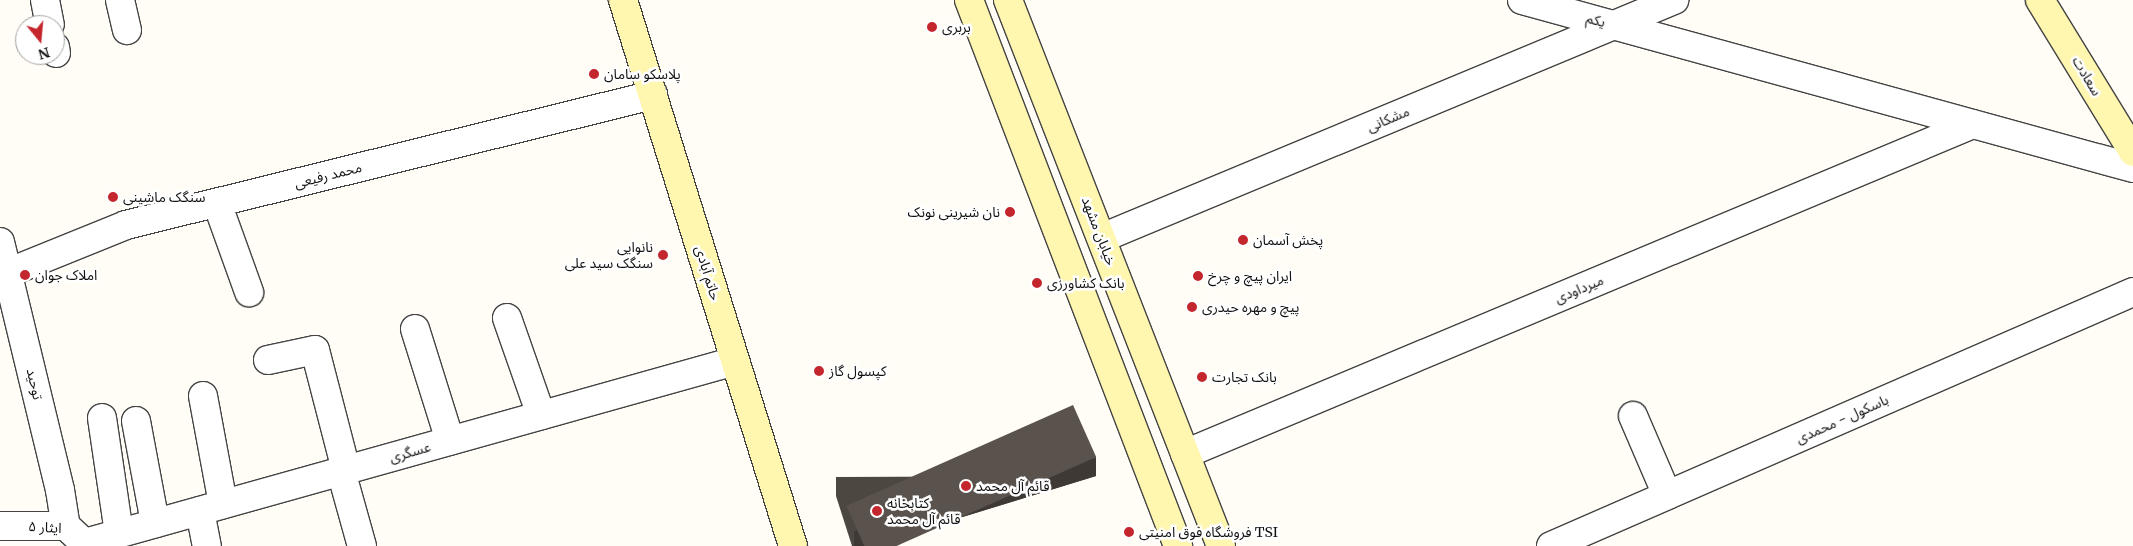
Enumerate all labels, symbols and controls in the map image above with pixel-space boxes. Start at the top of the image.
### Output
street label: یکم [1585,9,1607,31]
north arrow [15,15,65,65]
place label: بربری [942,19,971,35]
marker: بربری [926,21,938,33]
text: N [36,43,52,64]
street label: سعادت [2069,53,2105,99]
place label: پلاسکو سامان [604,66,681,82]
marker: پلاسکو سامان [588,68,600,80]
street label: مشکانی [1364,103,1412,135]
street label: محمد رفیعی [293,159,363,191]
place label: سنگک ماشینی [123,189,206,205]
marker: سنگک ماشینی [107,191,119,203]
street label: خیابان مشهد [1078,194,1120,268]
place label: نان شیرینی نونک [908,204,1000,220]
marker: نان شیرینی نونک [1004,206,1016,218]
place label: پخش آسمان [1253,232,1323,248]
marker: پخش آسمان [1237,234,1249,246]
place label: نانوایی سنگک سید علی [565,239,653,272]
street label: حاتم آبادی [692,244,724,302]
marker: نانوایی سنگک سید علی [657,249,669,261]
place label: املاک جوان [35,267,97,283]
place label: ایران پیچ و چرخ [1208,268,1292,284]
marker: املاک جوان [19,269,31,281]
marker: ایران پیچ و چرخ [1192,270,1204,282]
street label: میرداودی [1552,271,1606,307]
place label: بانک کشاورزی [1047,275,1124,291]
marker: بانک کشاورزی [1031,277,1043,289]
place label: پیچ و مهره حیدری [1202,299,1299,315]
marker: پیچ و مهره حیدری [1186,301,1198,313]
place label: کپسول گاز [829,363,887,379]
marker: کپسول گاز [813,365,825,377]
street label: توحید [23,367,47,401]
place label: بانک تجارت [1212,369,1277,385]
marker: بانک تجارت [1196,371,1208,383]
street label: باسکول - محمدی [1793,391,1891,447]
street label: عسگری [387,438,433,466]
place label: قائم آل محمد [976,478,1049,494]
marker: قائم آل محمد [960,480,972,492]
place label: کتابخانه قائم آل محمد [887,495,960,528]
marker: کتابخانه قائم آل محمد [871,505,883,517]
street label: ایثار ۵ [28,518,62,536]
place label: فروشگاه فوق امنیتی TSI [1139,524,1278,540]
marker: فروشگاه فوق امنیتی TSI [1123,526,1135,538]

